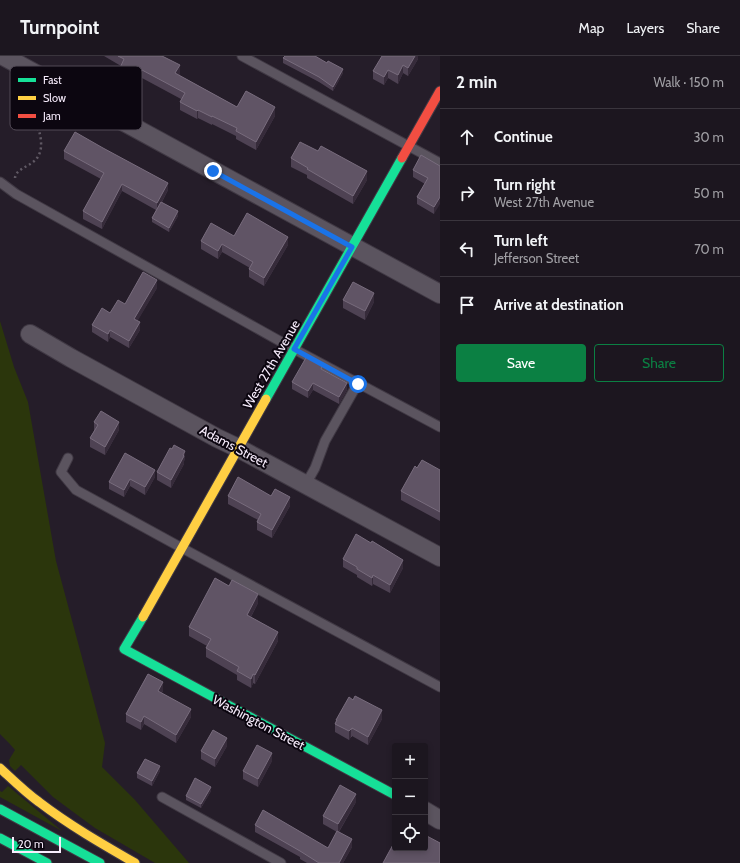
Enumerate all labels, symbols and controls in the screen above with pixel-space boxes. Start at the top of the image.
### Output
text: Turnpoint [20,16,99,39]
text: Map [579,19,604,37]
text: Layers [626,19,664,37]
text: Share [686,19,720,37]
legend [10,66,142,130]
text: 2 min [456,72,497,92]
text: Fast [43,73,62,87]
text: Walk · 150 m [653,74,724,90]
text: Slow [43,91,66,105]
text: Jam [42,109,61,123]
icon: ahead [456,126,478,148]
text: Continue [494,128,553,146]
text: 30 m [694,129,724,145]
route end [204,162,222,180]
text: Turn right [494,176,555,194]
icon: right [456,182,478,204]
text: 50 m [694,185,724,201]
text: West 27th Avenue [494,194,594,210]
text: Turn left [494,232,548,250]
icon: left [456,238,478,260]
text: 70 m [694,241,724,257]
text: Jefferson Street [494,250,579,266]
icon: arrive [456,294,478,316]
text: Arrive at destination [494,296,624,314]
street label: West 27th Avenue [239,316,303,411]
button: Save [456,344,586,382]
button: Share [594,344,724,382]
route start [349,375,367,393]
street label: Adams Street [197,421,271,471]
street label: Washington Street [210,691,308,753]
map controls [392,743,428,851]
button: + [392,743,428,779]
button: − [392,779,428,815]
button: locate [392,815,428,851]
scale bar [12,835,61,854]
text: 20 m [18,837,44,851]

